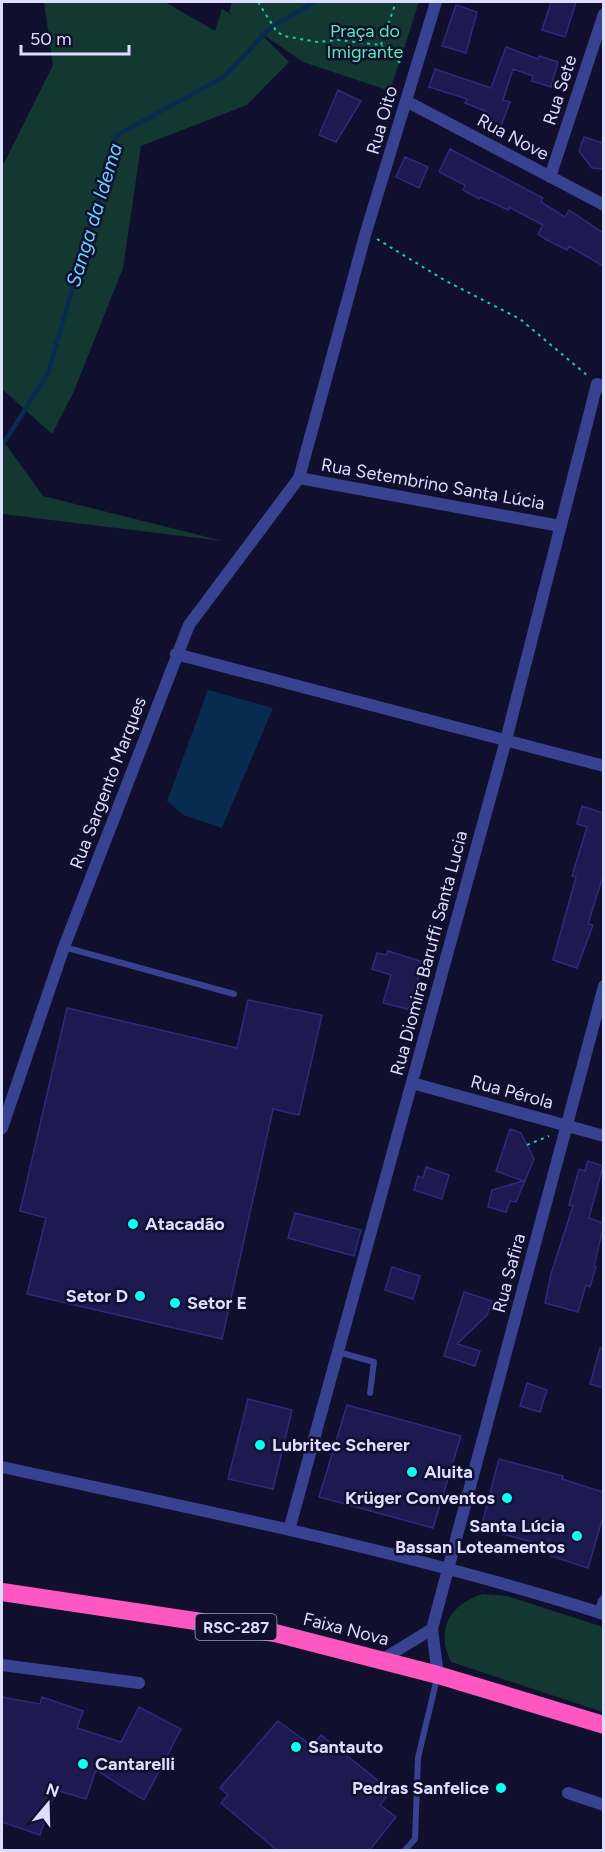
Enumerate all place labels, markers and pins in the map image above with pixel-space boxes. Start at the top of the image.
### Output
place label: Atacadão [145,1213,225,1235]
marker: Atacadão [126,1217,140,1231]
place label: Setor D [66,1285,128,1307]
marker: Setor D [133,1289,147,1303]
place label: Setor E [187,1292,247,1314]
marker: Setor E [168,1296,182,1310]
place label: Lubritec Scherer [272,1434,410,1456]
marker: Lubritec Scherer [253,1438,267,1452]
place label: Aluita [424,1461,473,1483]
marker: Aluita [405,1465,419,1479]
place label: Krüger Conventos [345,1487,496,1509]
marker: Krüger Conventos [500,1491,514,1505]
place label: Santa Lúcia Bassan Loteamentos [395,1515,566,1558]
marker: Santa Lúcia Bassan Loteamentos [570,1529,584,1543]
place label: Santauto [308,1736,383,1758]
marker: Santauto [289,1740,303,1754]
place label: Cantarelli [95,1753,175,1775]
marker: Cantarelli [76,1757,90,1771]
place label: Pedras Sanfelice [352,1777,489,1799]
marker: Pedras Sanfelice [494,1781,508,1795]

